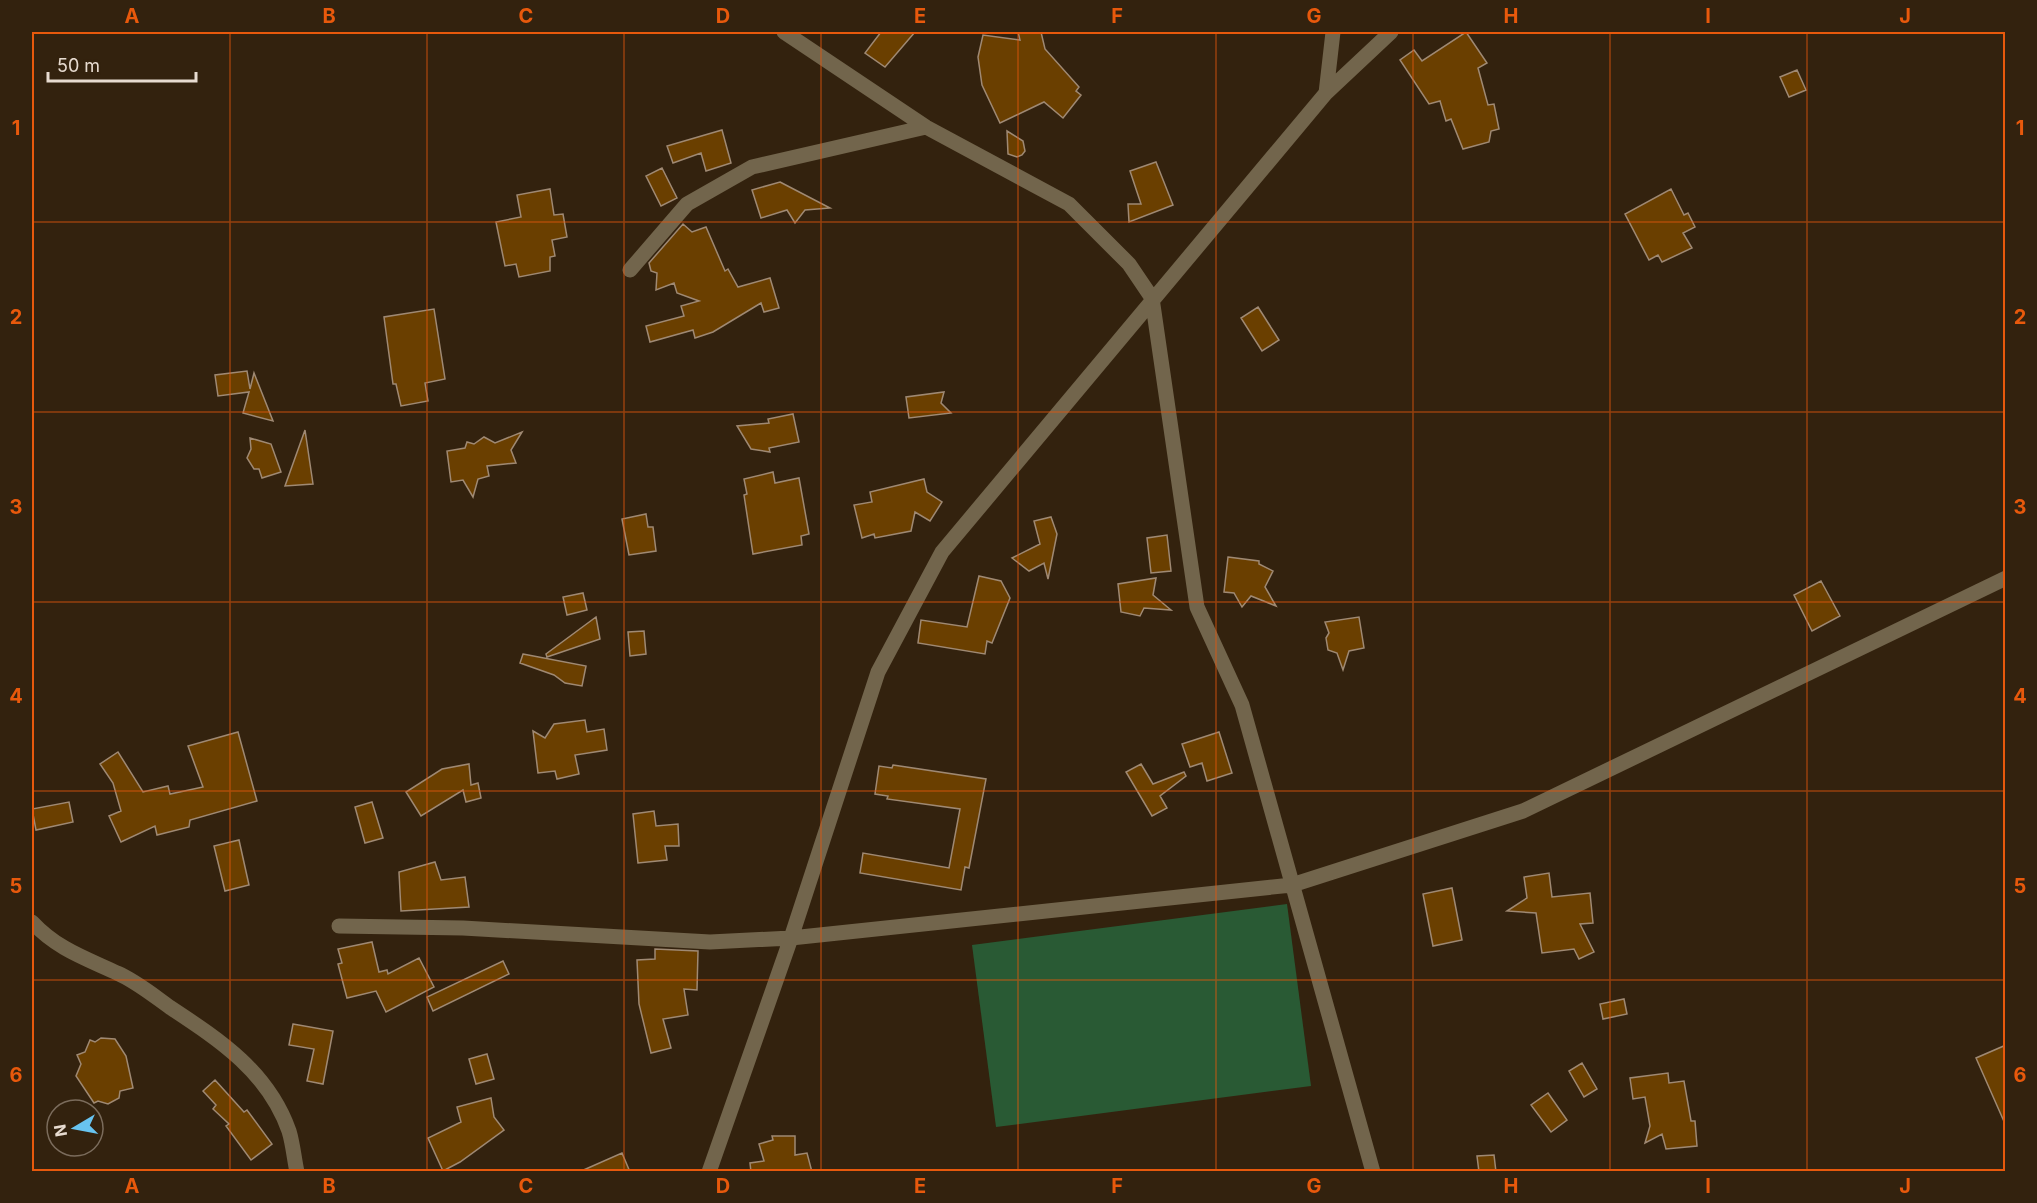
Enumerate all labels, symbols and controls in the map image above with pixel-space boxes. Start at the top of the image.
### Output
text: A [125,4,140,28]
text: B [322,4,336,28]
text: C [519,4,533,28]
text: D [716,4,730,28]
text: E [914,4,926,28]
text: F [1111,4,1123,28]
text: G [1306,4,1322,28]
text: H [1504,4,1518,28]
text: I [1705,4,1711,28]
text: J [1899,4,1911,28]
scale bar [48,45,196,83]
text: 50 m [57,55,100,76]
text: 1 [12,116,20,140]
text: 1 [2016,116,2024,140]
text: 2 [10,305,22,329]
text: 2 [2014,305,2026,329]
text: 3 [10,495,22,519]
text: 3 [2014,495,2026,519]
text: 4 [9,684,23,708]
text: 4 [2013,684,2027,708]
text: 5 [10,874,22,898]
text: 5 [2014,874,2026,898]
text: 6 [10,1063,23,1087]
text: 6 [2014,1063,2027,1087]
north arrow [45,1098,105,1158]
text: N [49,1123,71,1138]
text: A [125,1174,140,1198]
text: B [322,1174,336,1198]
text: C [519,1174,533,1198]
text: D [716,1174,730,1198]
text: E [914,1174,926,1198]
text: F [1111,1174,1123,1198]
text: G [1306,1174,1322,1198]
text: H [1504,1174,1518,1198]
text: I [1705,1174,1711,1198]
text: J [1899,1174,1911,1198]

